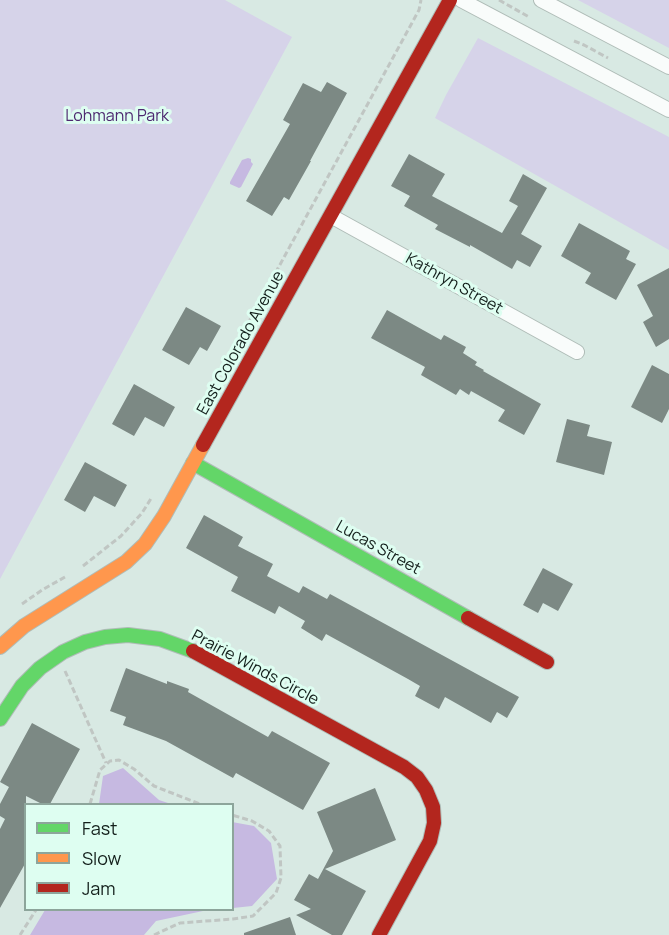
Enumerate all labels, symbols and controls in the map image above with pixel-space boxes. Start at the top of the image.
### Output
park label: Lohmann Park [65,107,169,127]
street label: Kathryn Street [402,249,506,319]
street label: East Colorado Avenue [193,268,289,418]
street label: Lucas Street [332,517,424,579]
street label: Prairie Winds Circle [188,626,322,710]
legend [24,803,234,911]
text: Fast [82,816,117,840]
text: Slow [82,846,121,870]
text: Jam [82,876,116,900]

